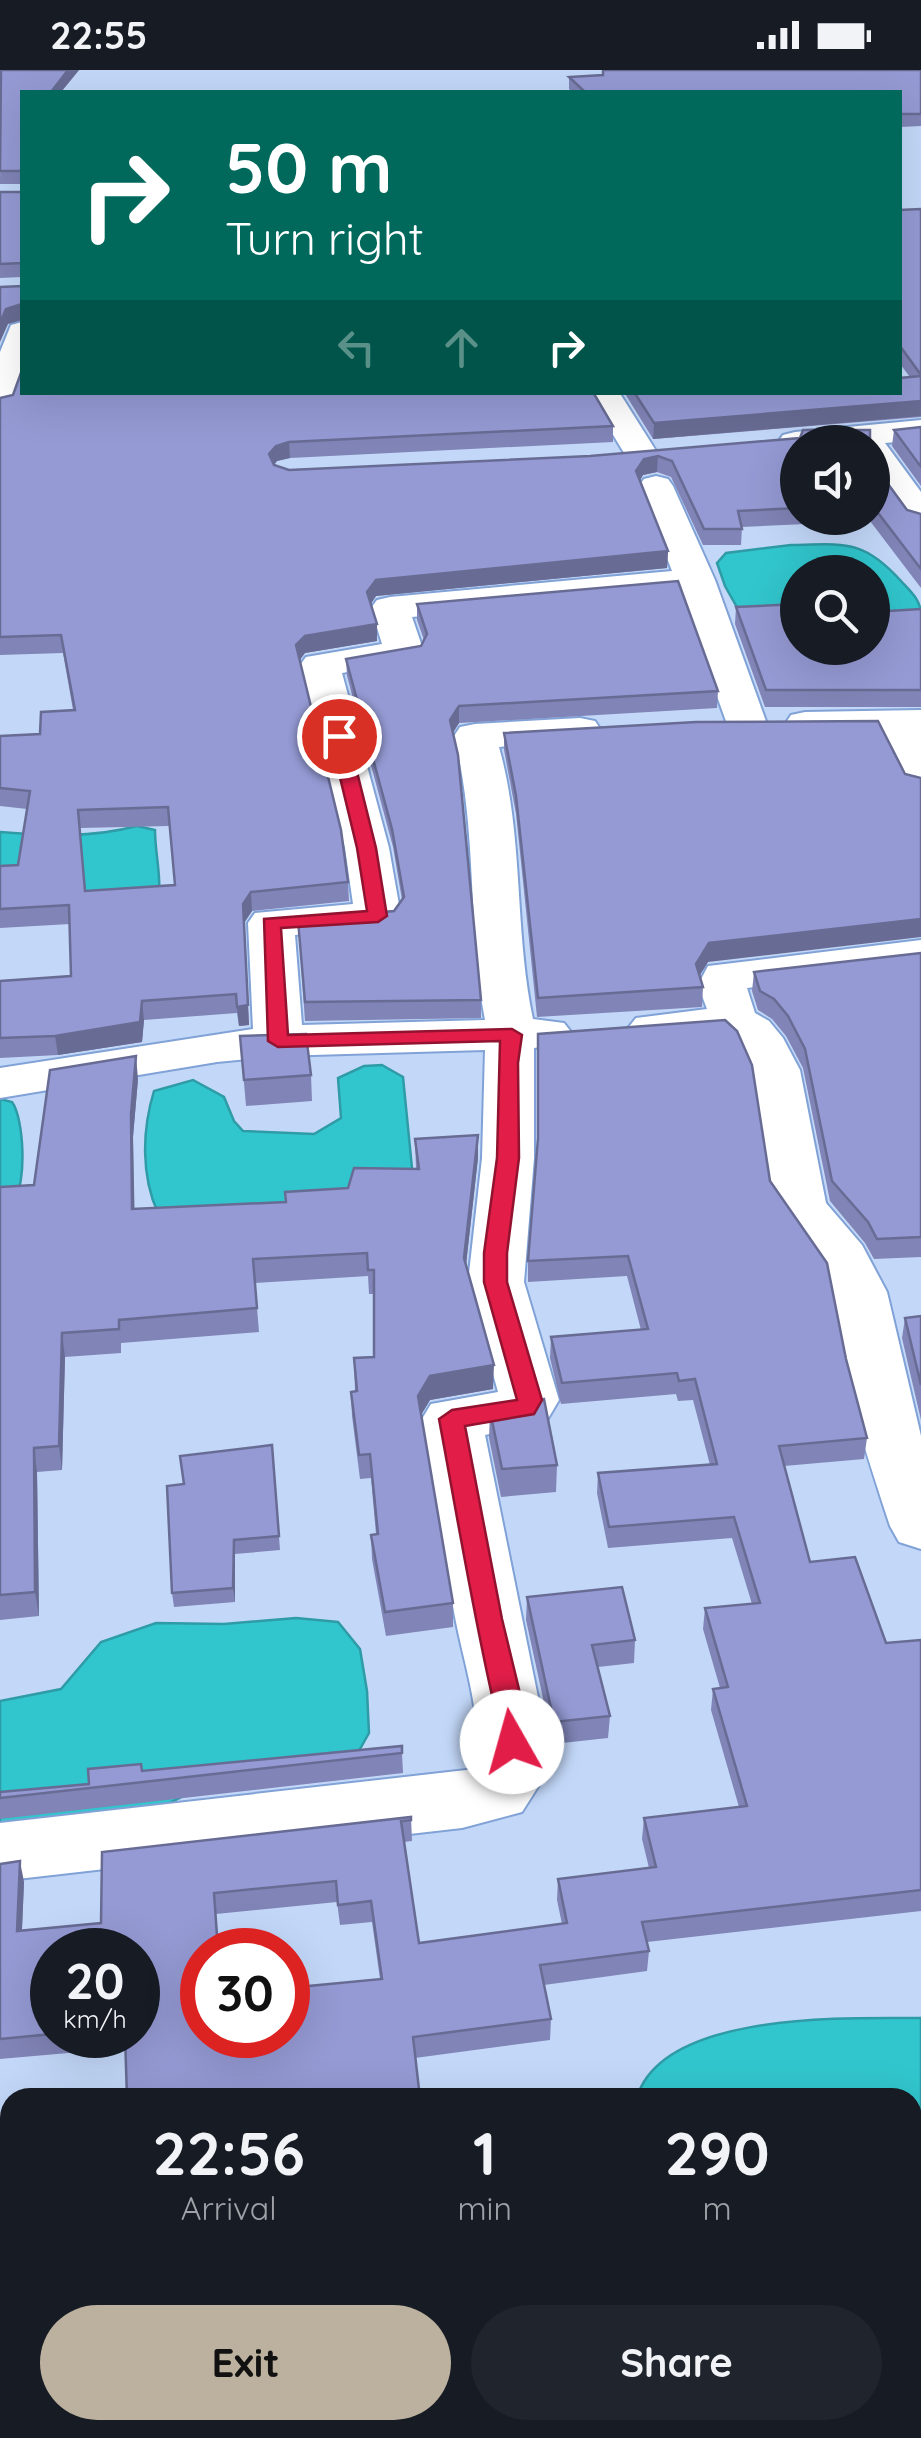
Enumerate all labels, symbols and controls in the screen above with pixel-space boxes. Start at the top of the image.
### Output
text: 22:55 [50,11,147,59]
text: 50 m [225,123,392,211]
icon: right [60,130,190,260]
text: Turn right [225,210,424,266]
icon: left [329,320,384,375]
icon: ahead [434,320,489,375]
icon: right [539,320,594,375]
map controls [780,425,890,665]
button: sound [780,425,890,535]
button: search [780,555,890,665]
pin [297,694,382,779]
icon: arrive [312,709,367,764]
position arrow [460,1690,564,1794]
speed limit sign: 30 [180,1928,310,2058]
text: 20 [65,1949,125,2012]
text: km/h [63,2003,127,2034]
text: 22:56 [153,2115,305,2190]
text: 1 [473,2115,496,2190]
text: 290 [664,2115,770,2190]
text: Arrival [181,2188,277,2228]
text: min [457,2188,512,2228]
text: m [702,2188,732,2228]
button: Exit [40,2305,451,2420]
button: Share [471,2305,882,2420]

